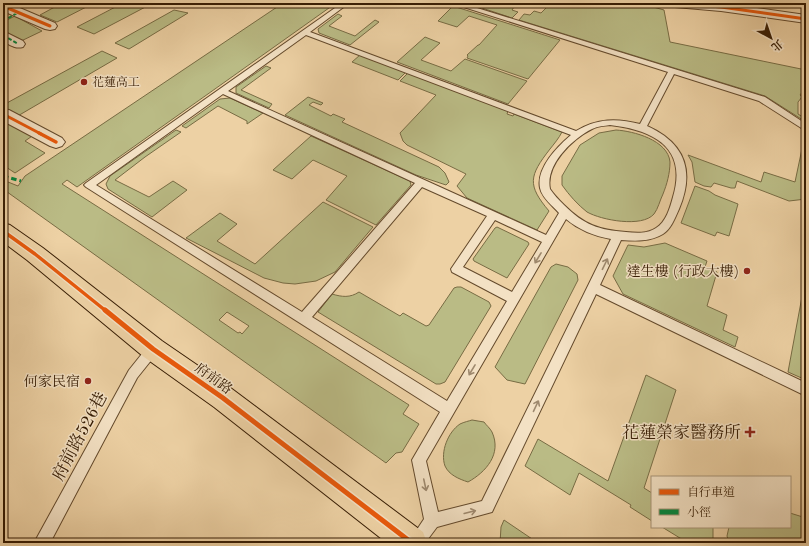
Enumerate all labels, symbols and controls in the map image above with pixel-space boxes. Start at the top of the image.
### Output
north arrow [751,18,791,58]
text: 北 [769,37,785,54]
place label: 花蓮高工 [92,75,140,89]
marker: 花蓮高工 [79,77,89,87]
one-way arrow [533,252,541,264]
one-way arrow [602,258,609,270]
place label: 達生樓 (行政大樓) [627,264,739,279]
marker: 達生樓 (行政大樓) [742,266,752,276]
street label: 府前路 [192,360,235,397]
one-way arrow [467,364,475,376]
place label: 何家民宿 [24,374,80,389]
marker: 何家民宿 [83,376,93,386]
street label: 府前路526巷 [48,389,111,484]
one-way arrow [533,400,540,412]
place label: 花蓮榮家醫務所 [622,423,741,442]
marker: 花蓮榮家醫務所 [744,426,756,438]
legend [651,476,791,528]
one-way arrow [421,478,429,491]
text: 自行車道 [687,485,735,499]
text: 小徑 [687,506,711,519]
one-way arrow [463,507,476,515]

